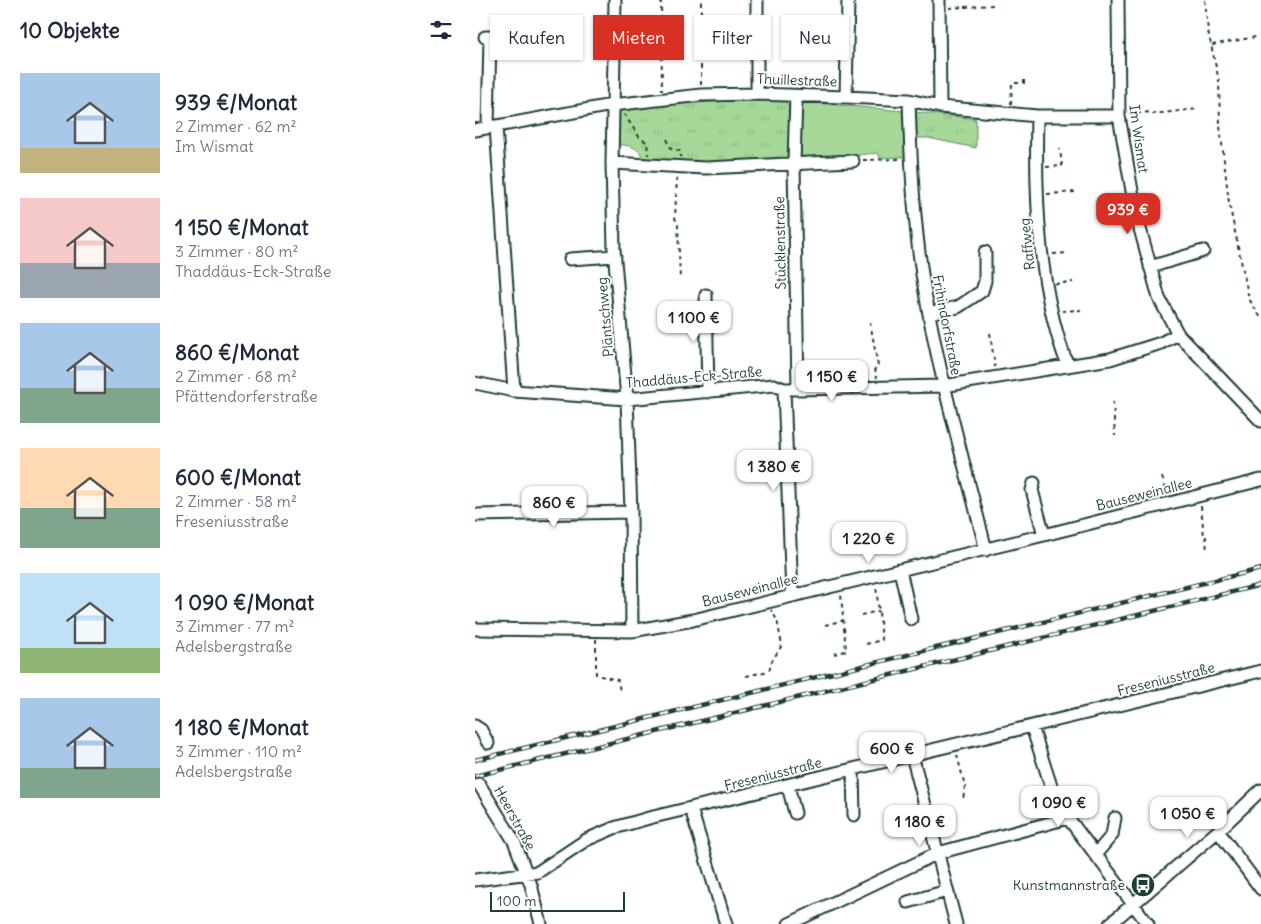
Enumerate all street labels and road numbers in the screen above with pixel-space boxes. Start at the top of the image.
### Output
street label: Thuillestraße [757,70,837,90]
street label: Im Wismat [1125,104,1153,175]
street label: Stücklenstraße [770,196,790,290]
street label: Raffweg [1015,217,1039,271]
street label: Frihindorfstraße [928,273,966,377]
street label: Pläntschweg [593,276,617,358]
street label: Thaddäus-Eck-Straße [625,362,763,392]
street label: Bauseweinallee [1094,473,1194,515]
street label: Bauseweinallee [700,569,800,611]
street label: Freseniusstraße [1115,658,1217,700]
street label: Freseniusstraße [722,753,824,795]
street label: Heerstraße [490,783,540,853]

